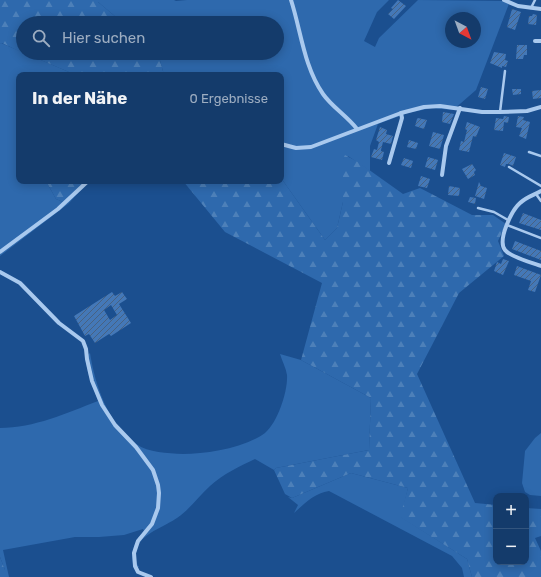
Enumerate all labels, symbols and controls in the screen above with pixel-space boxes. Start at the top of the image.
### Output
north arrow [445,12,481,48]
search box [16,16,284,60]
icon: search [30,27,52,49]
text: Hier suchen [62,29,145,47]
text: In der Nähe [32,88,127,108]
text: 0 Ergebnisse [190,91,268,106]
map controls [493,493,529,565]
button: + [493,493,529,529]
button: − [493,529,529,565]

